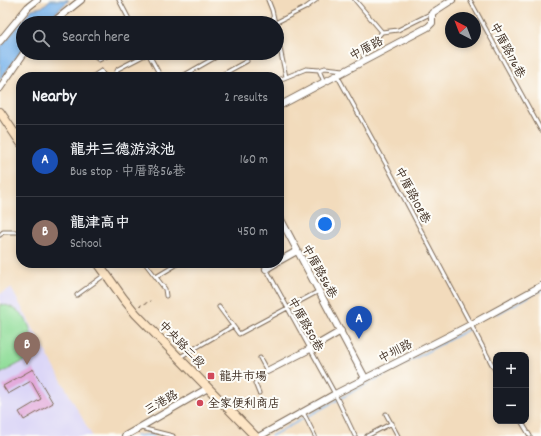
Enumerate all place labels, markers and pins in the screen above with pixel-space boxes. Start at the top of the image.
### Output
pin: A [346,306,372,339]
pin: B [14,332,40,365]
place label: 龍井市場 [219,369,267,386]
marker: 龍井市場 [206,371,216,381]
place label: 全家便利商店 [208,396,280,413]
marker: 全家便利商店 [195,398,205,408]

